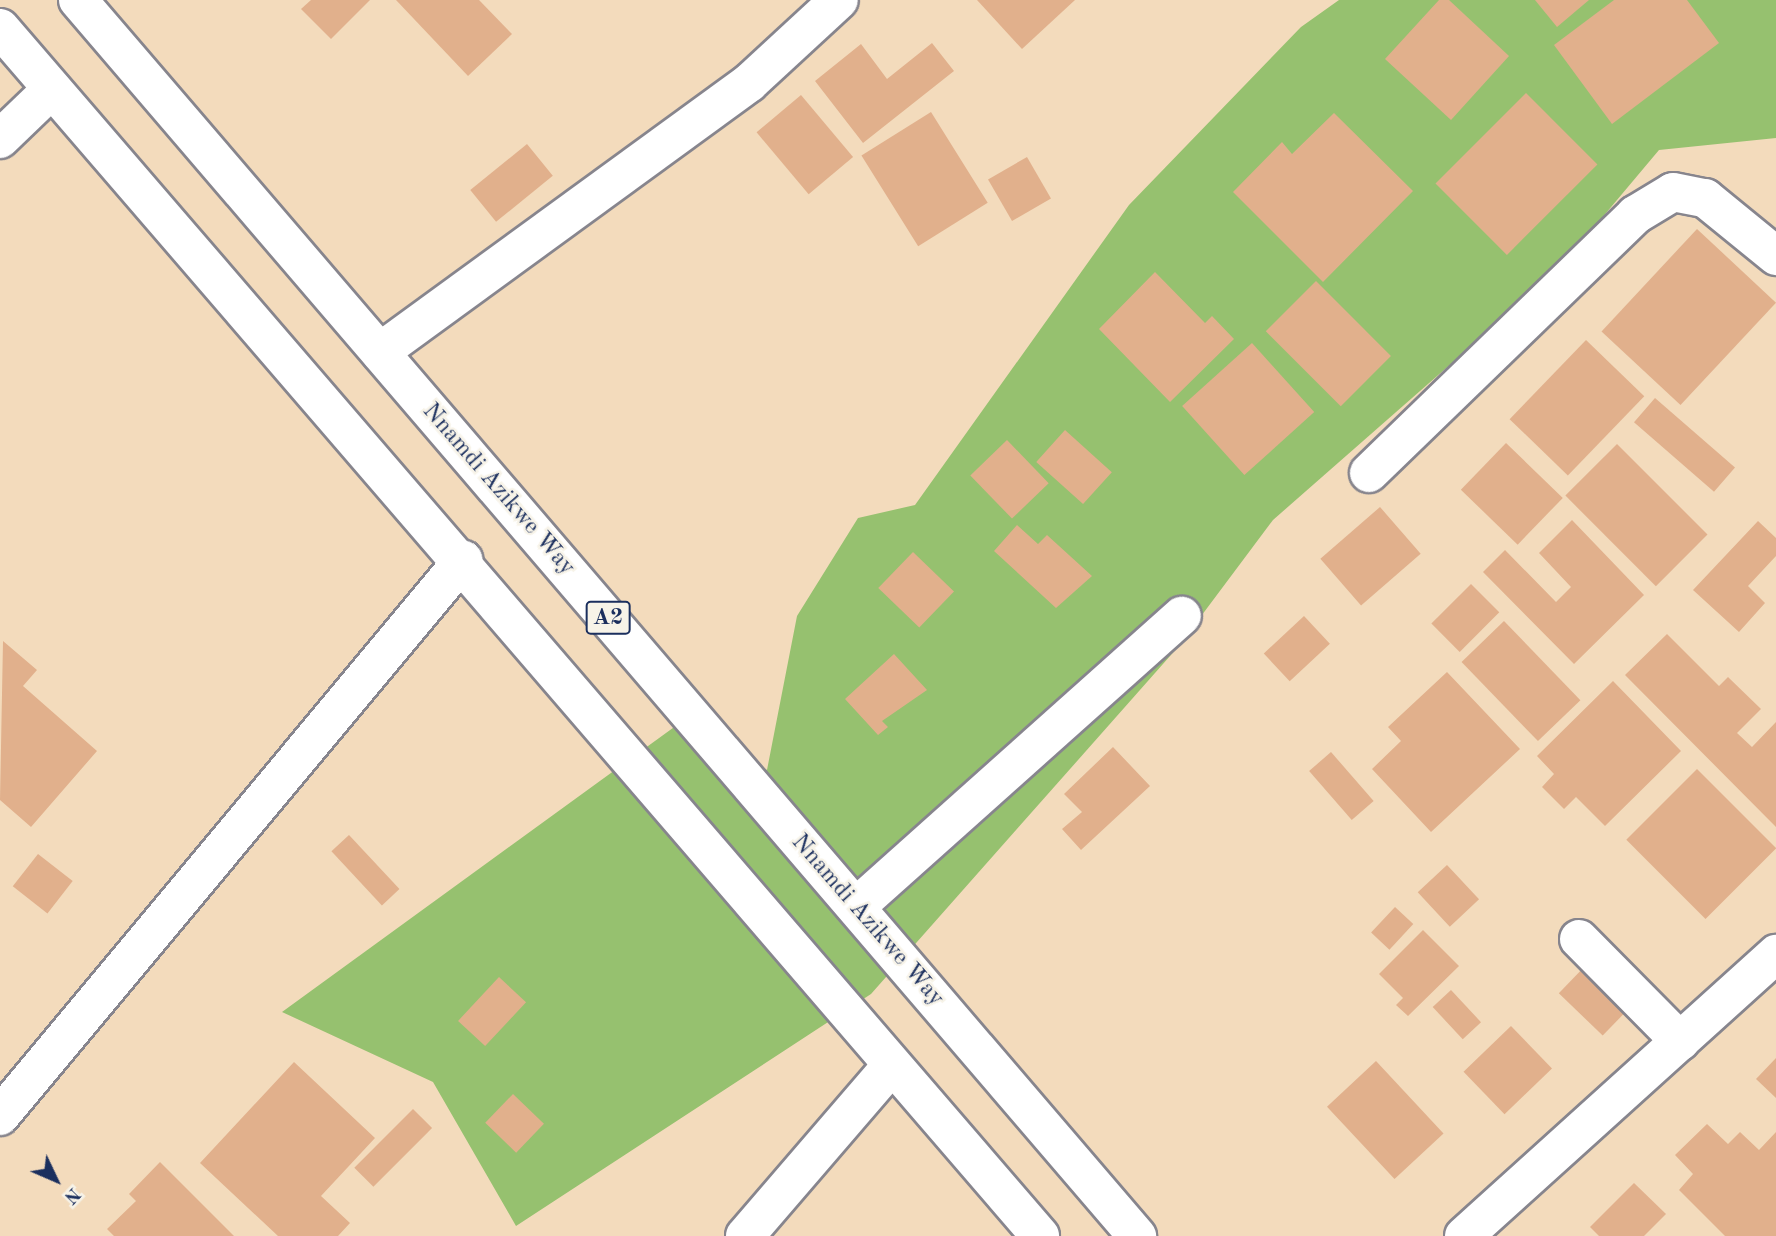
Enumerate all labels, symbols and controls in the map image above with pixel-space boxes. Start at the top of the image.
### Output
street label: Nnamdi Azikwe Way [415,398,581,582]
road number: A2 [585,598,631,638]
street label: Nnamdi Azikwe Way [784,829,950,1013]
north arrow [21,1145,91,1215]
text: N [60,1183,83,1207]

